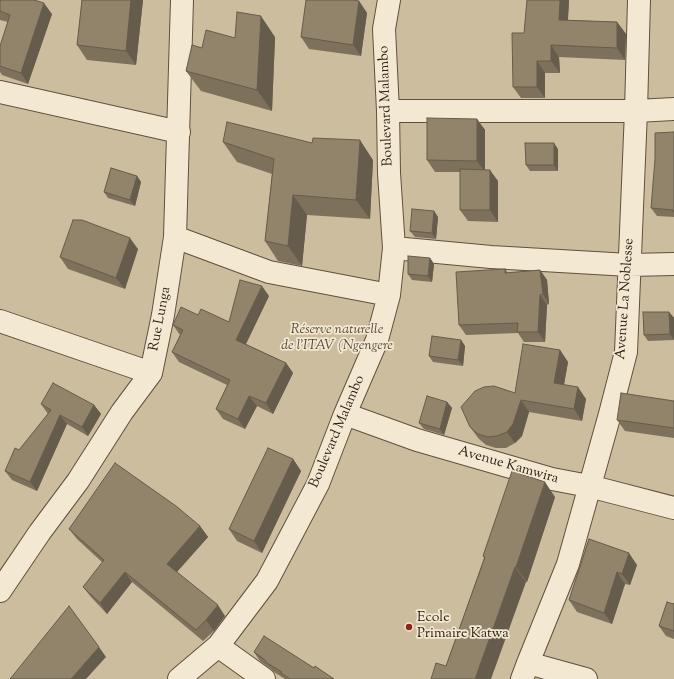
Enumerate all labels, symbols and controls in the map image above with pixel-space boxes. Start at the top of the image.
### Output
street label: Boulevard Malambo [376,45,398,167]
street label: Avenue La Noblesse [613,238,639,360]
street label: Rue Lunga [147,285,175,353]
park label: Réserve naturelle de l'ITAV (Ngengere [281,323,393,356]
street label: Boulevard Malambo [307,373,369,491]
street label: Avenue Kamwira [456,444,560,488]
place label: Ecole Primaire Katwa [417,611,509,644]
marker: Ecole Primaire Katwa [404,622,414,632]

